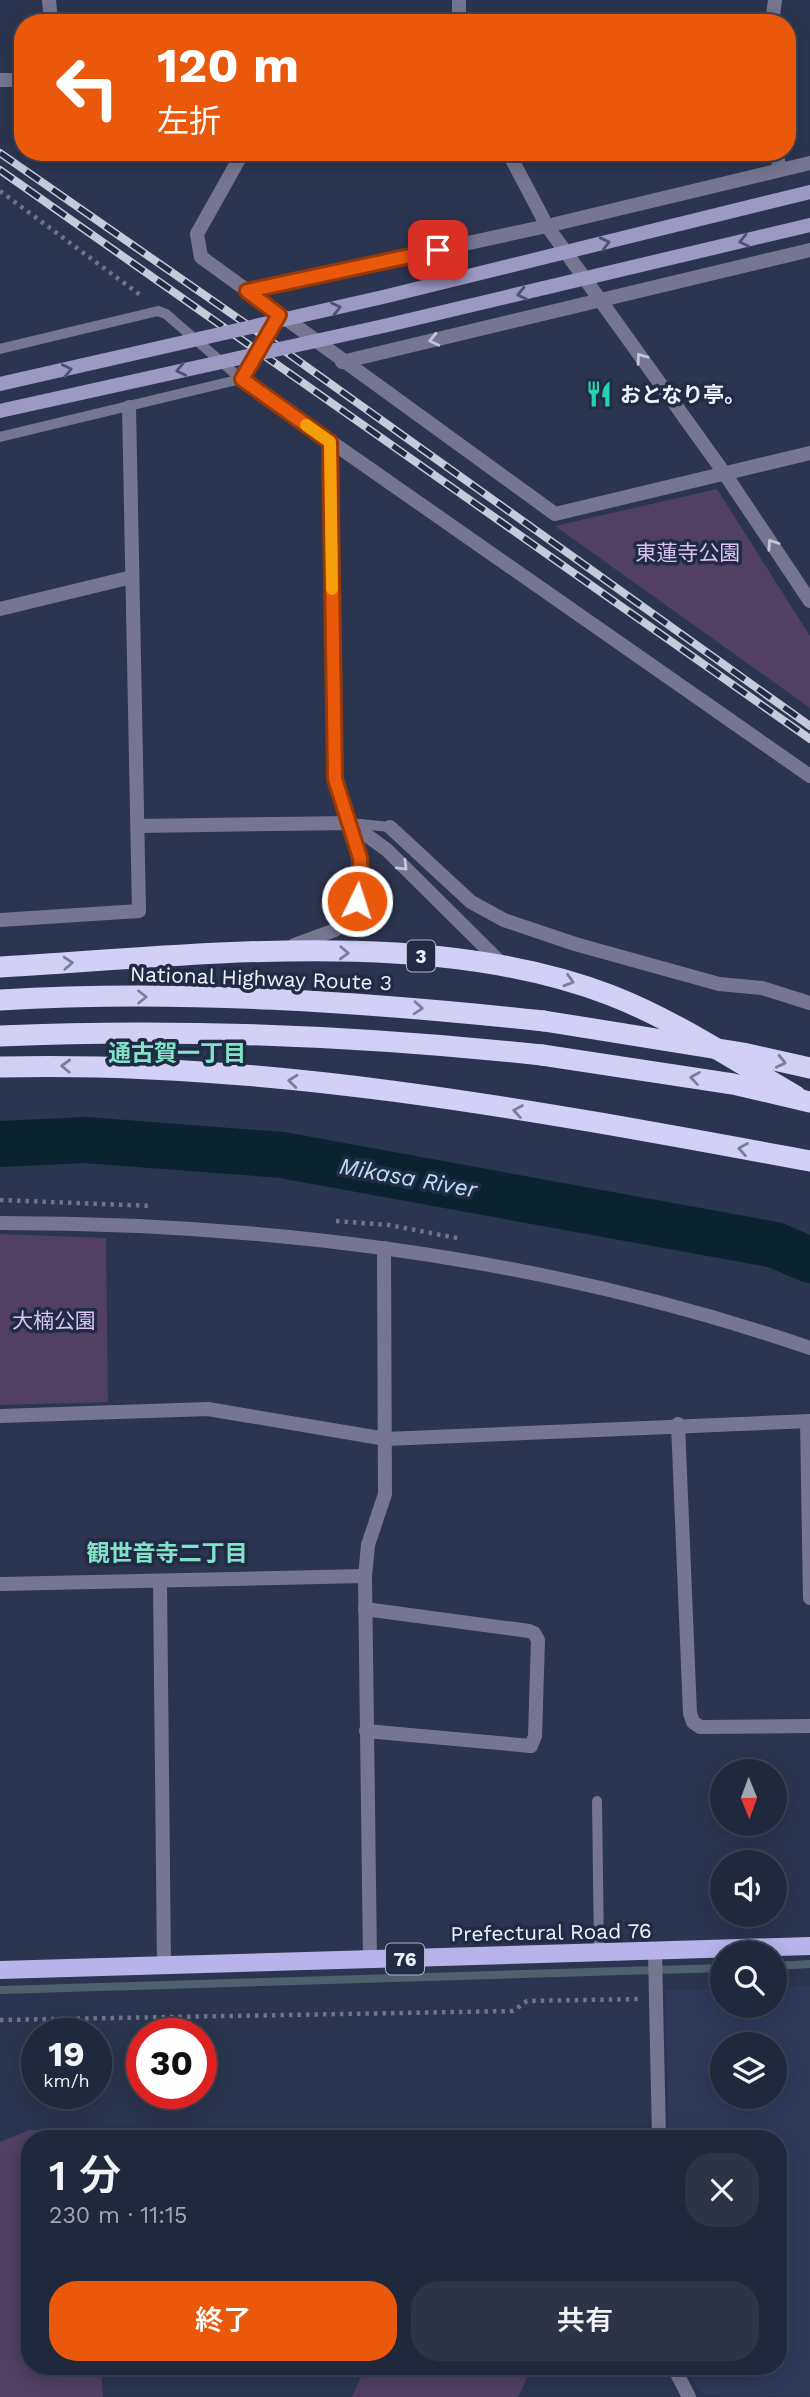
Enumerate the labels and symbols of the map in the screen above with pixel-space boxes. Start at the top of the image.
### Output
pin [408,220,468,280]
one-way arrow [738,233,750,247]
one-way arrow [599,236,611,251]
one-way arrow [516,285,528,300]
one-way arrow [330,302,342,316]
one-way arrow [428,332,440,346]
one-way arrow [637,353,650,366]
one-way arrow [175,362,187,376]
one-way arrow [61,363,73,378]
restaurant icon: おとなり亭。 [584,379,614,409]
place label: おとなり亭。 [620,382,745,407]
one-way arrow [768,539,780,552]
park label: 東蓮寺公園 [636,540,741,565]
one-way arrow [394,858,407,871]
position arrow [320,864,394,938]
road number: 3 [407,940,435,972]
one-way arrow [339,946,350,961]
one-way arrow [63,956,74,971]
street label: National Highway Route 3 [130,961,392,995]
one-way arrow [563,973,575,988]
one-way arrow [137,989,147,1005]
one-way arrow [413,1000,424,1015]
district label: 通古賀一丁目 [108,1040,246,1067]
one-way arrow [775,1053,787,1068]
one-way arrow [60,1059,71,1074]
one-way arrow [689,1071,701,1086]
one-way arrow [287,1073,299,1088]
one-way arrow [513,1104,524,1119]
one-way arrow [737,1142,749,1157]
water label: Mikasa River [337,1153,480,1204]
park label: 大楠公園 [12,1308,96,1333]
district label: 観世音寺二丁目 [87,1540,248,1567]
north arrow [710,1759,788,1836]
street label: Prefectural Road 76 [450,1918,652,1946]
road number: 76 [386,1943,424,1974]
speed limit sign: 30 [126,2018,217,2109]

